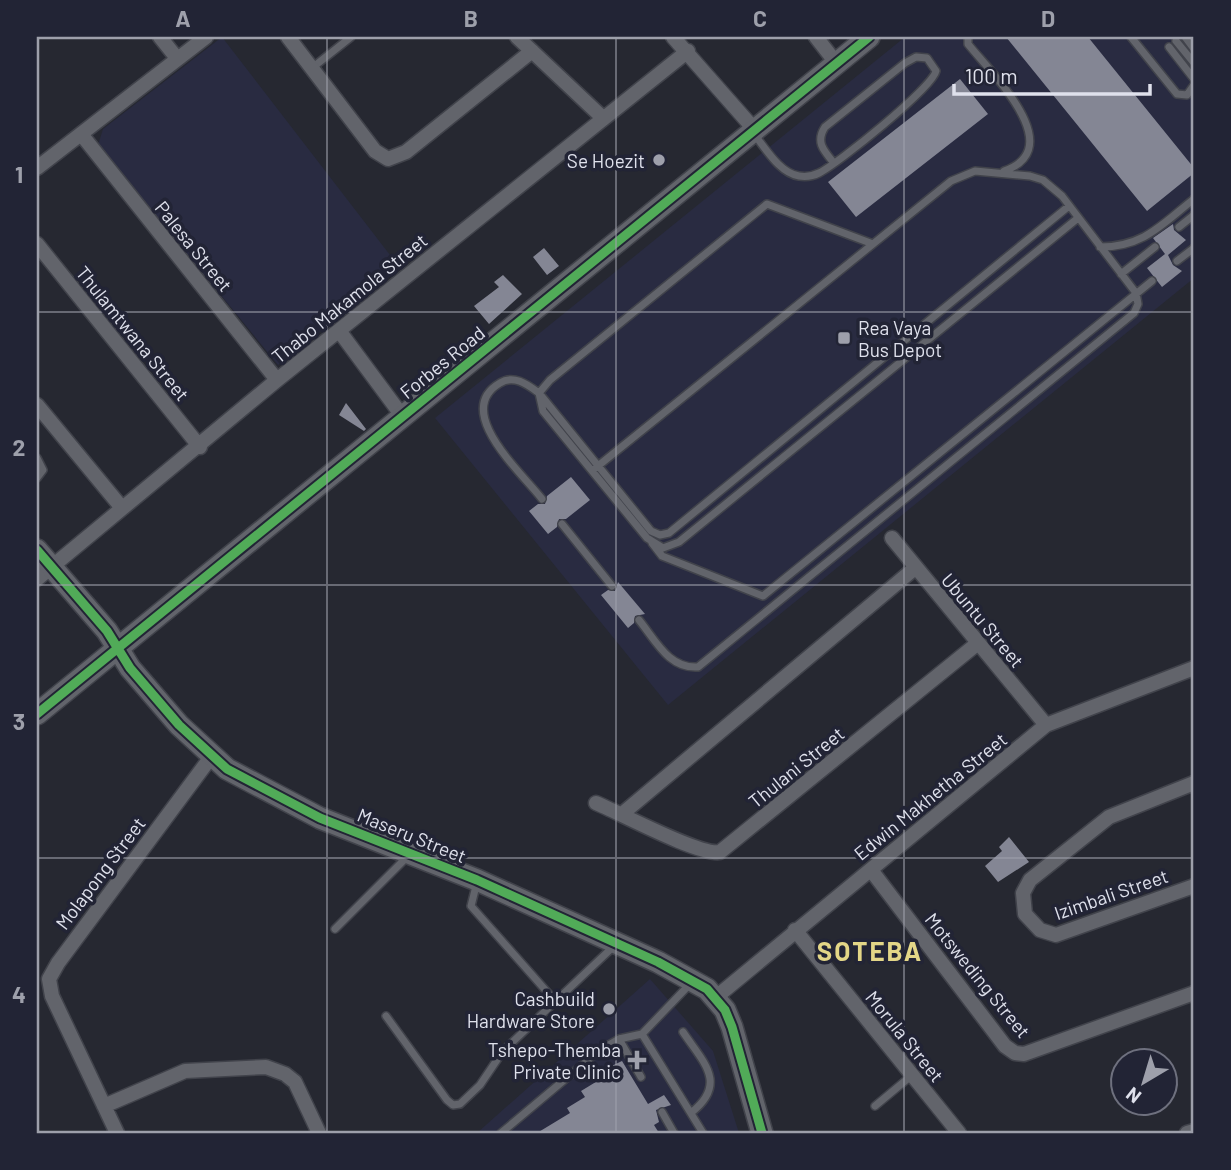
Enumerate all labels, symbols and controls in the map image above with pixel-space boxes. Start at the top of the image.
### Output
text: A [175,4,191,32]
text: B [464,4,478,32]
text: C [753,4,767,32]
text: D [1041,4,1055,32]
scale bar [954,52,1150,96]
text: 100 m [965,63,1018,88]
place label: Se Hoezit [567,149,645,172]
marker: Se Hoezit [651,152,667,168]
text: 1 [15,160,23,188]
street label: Palesa Street [151,196,237,296]
street label: Thabo Makamola Street [267,228,431,368]
street label: Thulamtwana Street [72,261,194,405]
place label: Rea Vaya Bus Depot [858,316,942,361]
street label: Forbes Road [395,321,489,403]
marker: Rea Vaya Bus Depot [836,330,852,346]
text: 2 [13,433,25,461]
street label: Ubuntu Street [937,568,1029,672]
text: 3 [13,707,25,735]
street label: Thulani Street [744,722,848,812]
street label: Edwin Makhetha Street [849,727,1011,865]
street label: Maseru Street [354,803,470,867]
street label: Molapong Street [50,812,150,934]
street label: Izimbali Street [1051,864,1171,924]
street label: Motsweding Street [921,908,1035,1042]
district label: SOTEBA [817,935,923,966]
text: 4 [12,980,26,1008]
street label: Morula Street [861,986,949,1086]
place label: Cashbuild Hardware Store [467,987,595,1032]
marker: Cashbuild Hardware Store [601,1001,617,1017]
place label: Tshepo-Themba Private Clinic [488,1038,621,1083]
north arrow [1108,1048,1178,1118]
marker: Tshepo-Themba Private Clinic [627,1050,647,1070]
text: N [1121,1083,1145,1109]

